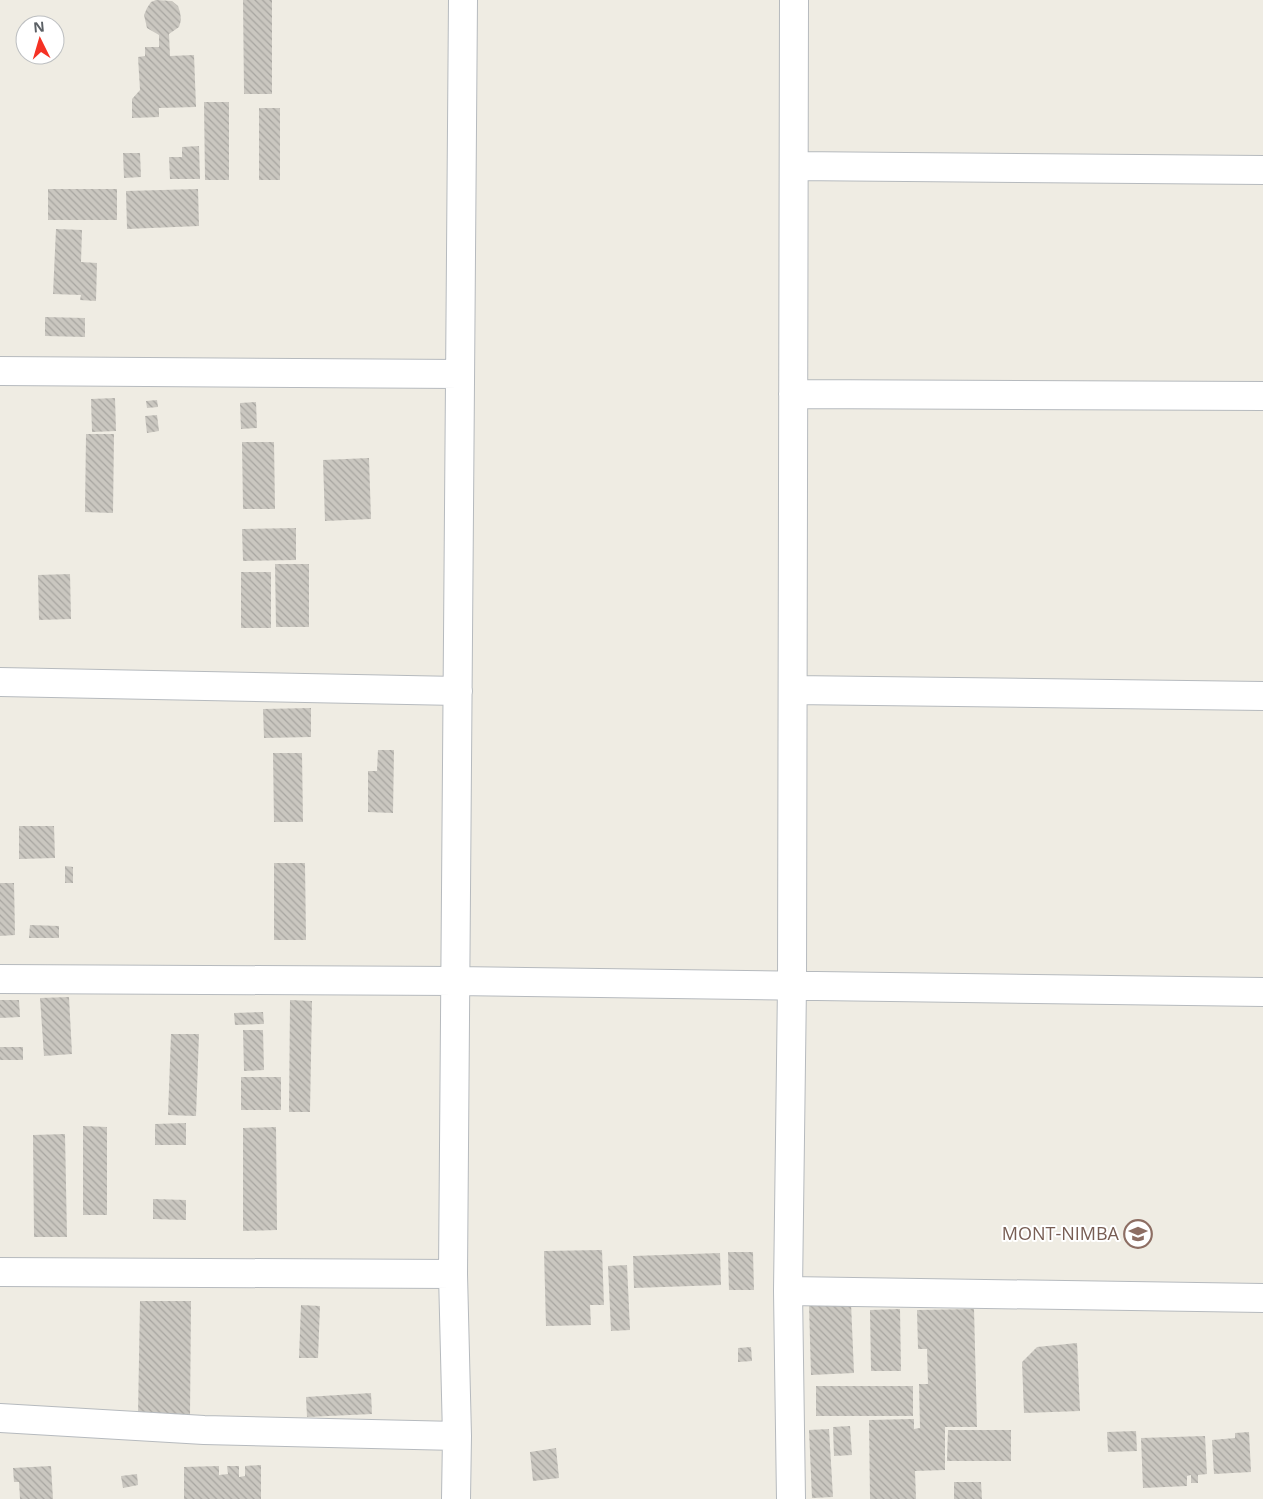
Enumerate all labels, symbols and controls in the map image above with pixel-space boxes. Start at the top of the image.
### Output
north arrow [15,15,65,65]
text: N [32,17,45,37]
school or university icon: MONT-NIMBA [1123,1219,1153,1249]
place label: MONT-NIMBA [1002,1221,1120,1245]

